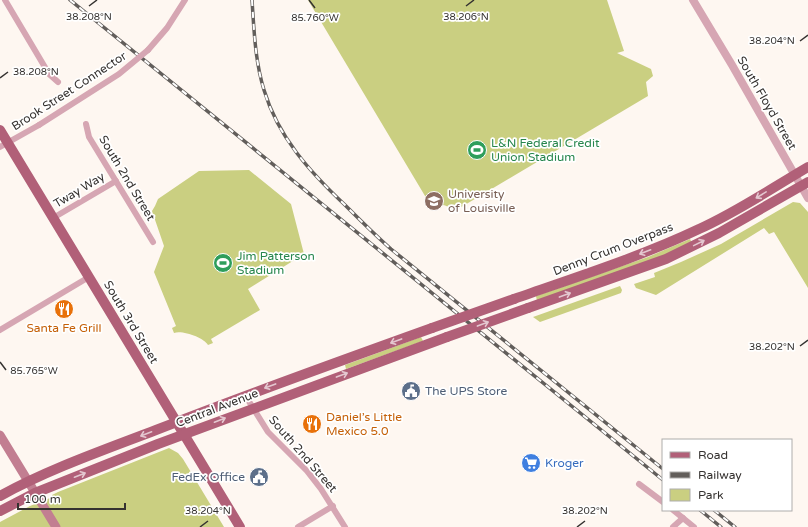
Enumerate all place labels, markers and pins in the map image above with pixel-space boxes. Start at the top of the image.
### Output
place label: L&N Federal Credit Union Stadium [491,136,600,164]
sports icon: L&N Federal Credit Union Stadium [466,139,488,161]
place label: University of Louisville [448,187,515,215]
school or university icon: University of Louisville [423,190,445,212]
place label: Jim Patterson Stadium [237,249,315,277]
sports icon: Jim Patterson Stadium [212,252,234,274]
restaurant icon: Santa Fe Grill [53,298,75,320]
place label: Santa Fe Grill [26,321,102,335]
public building icon: The UPS Store [400,380,422,402]
place label: The UPS Store [425,384,507,398]
place label: Daniel’s Little Mexico 5.0 [326,410,402,438]
restaurant icon: Daniel’s Little Mexico 5.0 [301,413,323,435]
supermarket icon: Kroger [520,452,542,474]
place label: Kroger [545,456,584,470]
public building icon: FedEx Office [248,466,270,488]
place label: FedEx Office [171,470,245,484]

